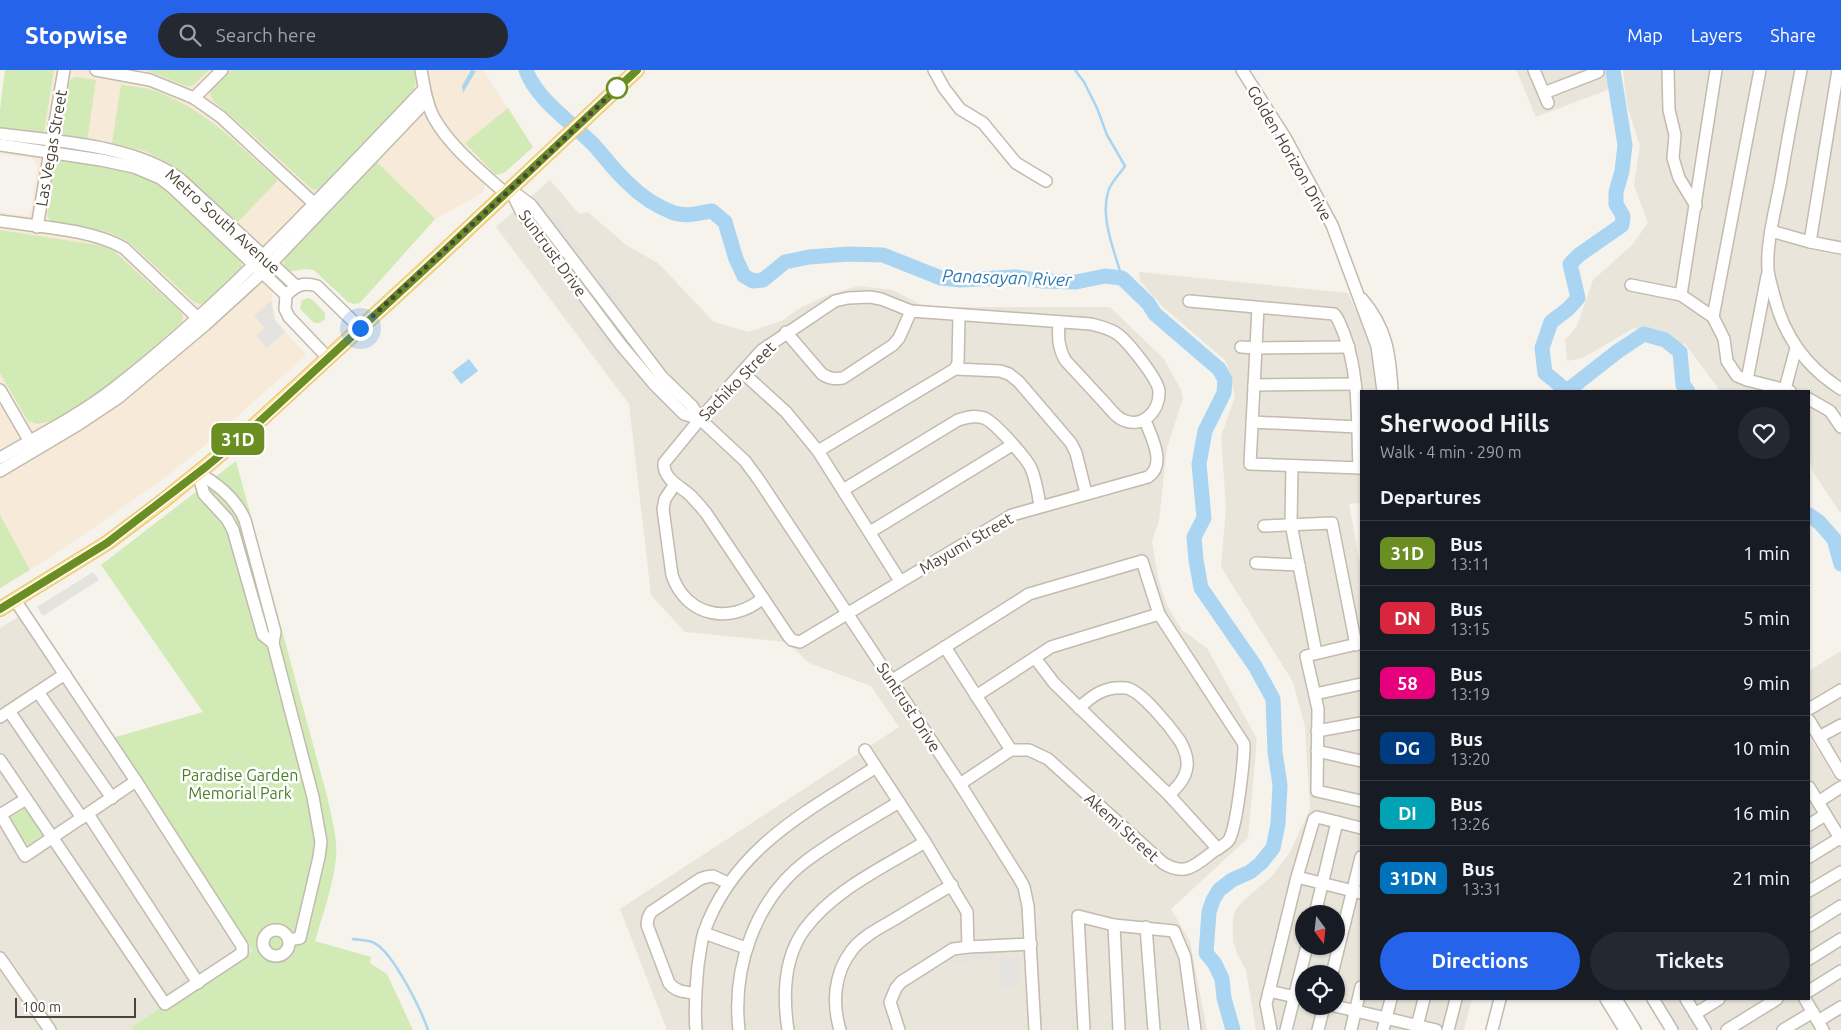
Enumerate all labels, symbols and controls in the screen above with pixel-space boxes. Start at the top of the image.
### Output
search box [158,13,508,58]
icon: search [176,21,204,49]
text: Stopwise [25,22,128,49]
text: Search here [216,24,316,46]
text: Map [1627,25,1663,45]
text: Layers [1691,25,1742,45]
text: Share [1770,25,1816,45]
unlabelled marker [606,77,628,99]
street label: Golden Horizon Drive [1244,82,1336,224]
street label: Las Vegas Street [32,88,70,208]
street label: Metro South Avenue [162,165,284,277]
street label: Suntrust Drive [515,206,591,300]
water label: Panasayan River [942,265,1073,289]
your location [348,316,373,341]
street label: Sachiko Street [695,337,780,424]
button: heart [1738,407,1790,459]
text: Sherwood Hills [1380,410,1550,437]
line badge: 31D [209,423,267,455]
text: 31D [221,429,255,449]
text: Walk · 4 min · 290 m [1380,443,1522,461]
text: Departures [1380,486,1481,508]
street label: Mayumi Street [916,509,1017,577]
text: Bus [1450,533,1483,555]
text: 1 min [1743,542,1790,564]
text: 31D [1391,543,1424,563]
text: 13:11 [1450,555,1490,573]
text: Bus [1450,598,1483,620]
text: 5 min [1743,607,1790,629]
text: DN [1394,608,1421,628]
text: 13:15 [1450,620,1490,638]
street label: Suntrust Drive [873,659,945,755]
text: Bus [1450,663,1483,685]
text: 9 min [1743,672,1790,694]
text: 58 [1397,673,1418,693]
text: 13:19 [1450,685,1490,703]
text: Bus [1450,728,1483,750]
text: 10 min [1732,737,1790,759]
text: DG [1395,738,1420,758]
text: 13:20 [1450,750,1490,768]
park label: Paradise Garden Memorial Park [182,766,298,802]
street label: Akemi Street [1081,789,1163,865]
text: Bus [1450,793,1483,815]
text: 16 min [1732,802,1790,824]
text: DI [1398,803,1417,823]
text: 13:26 [1450,815,1490,833]
text: Bus [1462,858,1495,880]
text: 21 min [1732,867,1790,889]
text: 31DN [1390,868,1437,888]
text: 13:31 [1462,880,1502,898]
north arrow [1295,905,1345,955]
map controls [1295,905,1345,1015]
button: Directions [1380,932,1580,990]
button: Tickets [1590,932,1790,990]
button: locate [1295,965,1345,1015]
scale bar [15,995,136,1018]
text: 100 m [22,999,61,1015]

